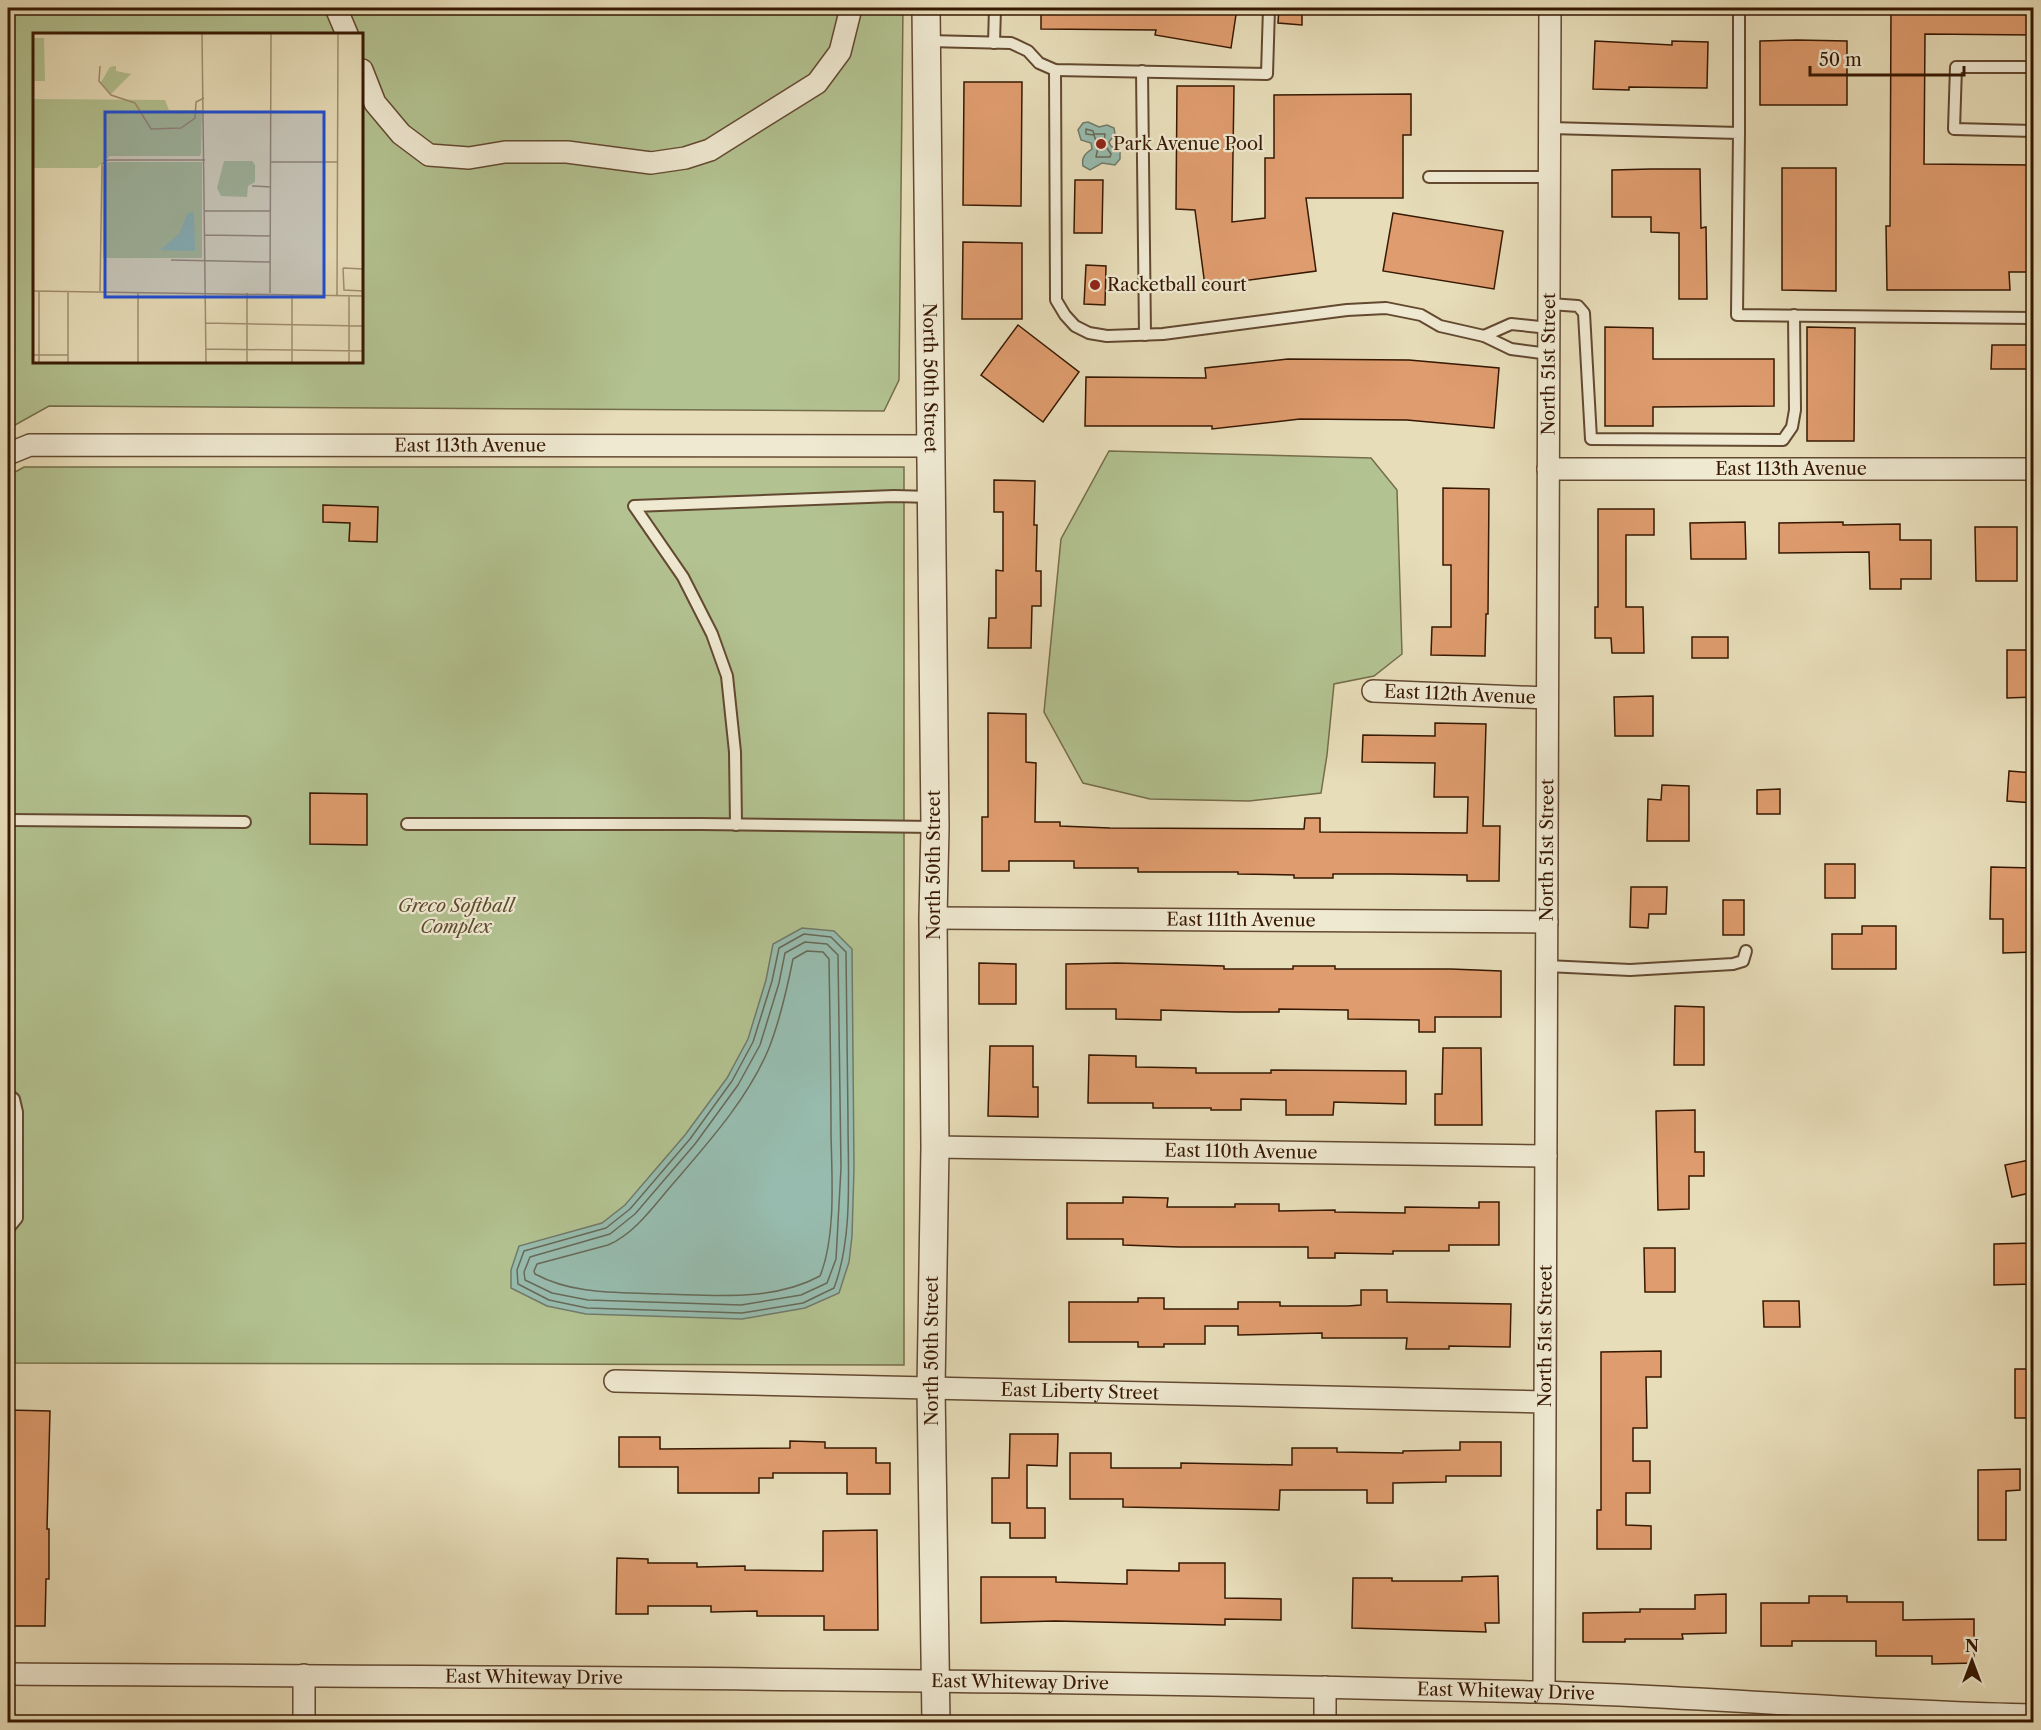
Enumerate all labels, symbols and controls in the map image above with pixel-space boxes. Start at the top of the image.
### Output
inset map [33,33,363,363]
scale bar [1810,39,1964,77]
text: 50 m [1819,49,1862,71]
place label: Park Avenue Pool [1113,133,1263,155]
marker: Park Avenue Pool [1094,137,1108,151]
place label: Racketball court [1107,274,1247,296]
marker: Racketball court [1088,278,1102,292]
street label: North 51st Street [1537,292,1560,435]
street label: North 50th Street [918,303,942,454]
street label: East 113th Avenue [394,434,546,457]
street label: East 113th Avenue [1715,458,1867,480]
street label: East 112th Avenue [1383,680,1536,709]
street label: North 51st Street [1536,778,1558,921]
street label: North 50th Street [923,789,945,940]
park label: Greco Softball Complex [398,895,517,938]
street label: East 111th Avenue [1166,909,1316,931]
street label: East 110th Avenue [1164,1139,1318,1164]
street label: North 51st Street [1534,1264,1557,1407]
street label: North 50th Street [921,1275,943,1426]
street label: East Liberty Street [1000,1379,1160,1404]
north arrow [1942,1631,2002,1691]
text: N [1965,1636,1979,1656]
street label: East Whiteway Drive [445,1666,623,1689]
street label: East Whiteway Drive [931,1670,1109,1694]
street label: East Whiteway Drive [1417,1678,1595,1705]

